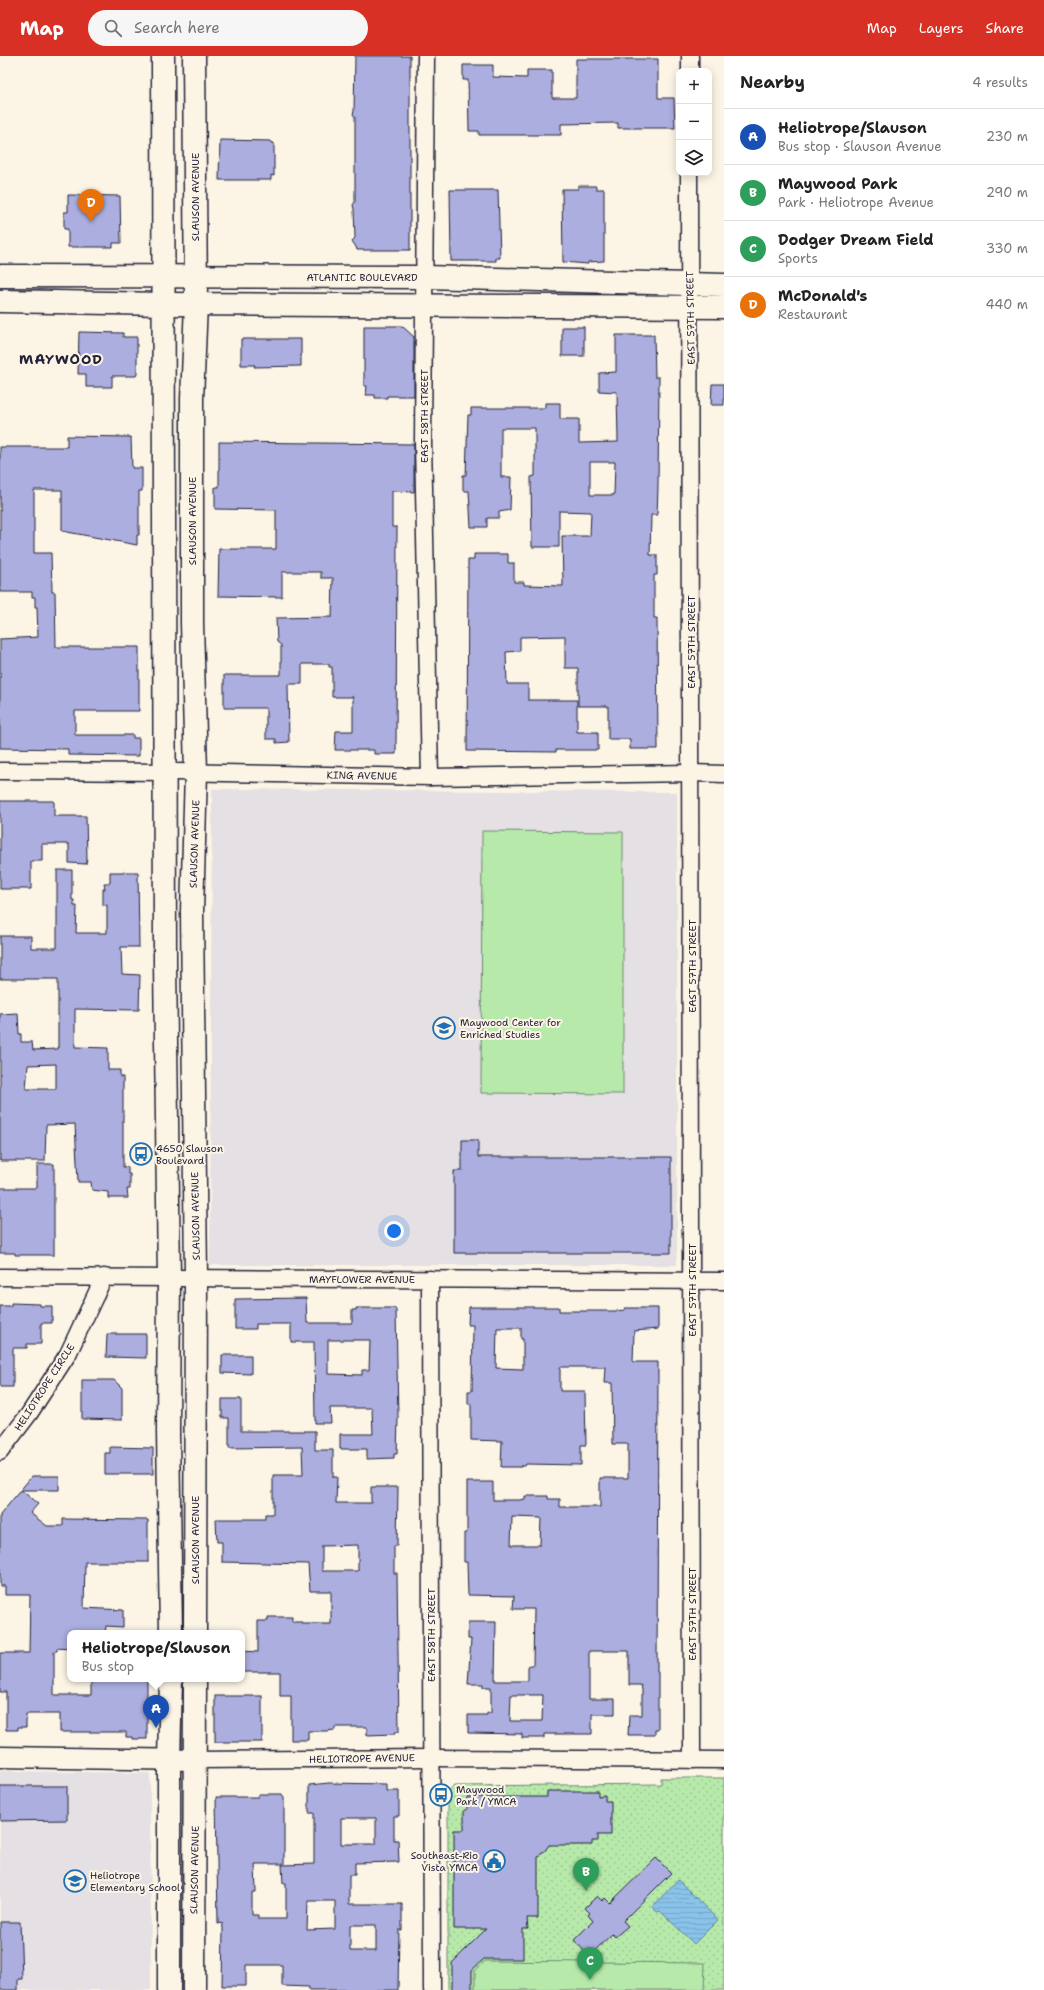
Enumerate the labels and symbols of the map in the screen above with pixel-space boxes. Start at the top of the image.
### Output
street label: SLAUSON AVENUE [189,153,202,241]
pin: D [78,189,104,222]
street label: ATLANTIC BOULEVARD [306,271,418,284]
street label: EAST 57TH STREET [683,271,698,365]
district label: MAYWOOD [19,350,103,368]
street label: EAST 58TH STREET [418,369,431,463]
street label: SLAUSON AVENUE [186,477,199,565]
street label: EAST 57TH STREET [685,595,698,689]
street label: KING AVENUE [327,768,397,783]
street label: SLAUSON AVENUE [186,800,203,888]
street label: EAST 57TH STREET [686,919,699,1013]
school or university icon: Maywood Center for Enriched Studies [431,1015,457,1041]
place label: Maywood Center for Enriched Studies [460,1016,561,1041]
bus stop icon: 4650 Slauson Boulevard [128,1141,154,1167]
place label: 4650 Slauson Boulevard [156,1142,223,1167]
street label: SLAUSON AVENUE [188,1172,203,1260]
your location [384,1221,404,1241]
street label: EAST 57TH STREET [686,1243,699,1337]
street label: MAYFLOWER AVENUE [309,1273,415,1286]
street label: HELIOTROPE CIRCLE [11,1341,78,1433]
street label: SLAUSON AVENUE [189,1496,202,1584]
street label: EAST 57TH STREET [686,1567,699,1661]
street label: EAST 58TH STREET [425,1588,438,1682]
pin: A [143,1695,169,1728]
street label: HELIOTROPE AVENUE [309,1751,415,1766]
bus stop icon: Maywood Park / YMCA [428,1782,454,1808]
place label: Maywood Park / YMCA [456,1783,517,1808]
street label: SLAUSON AVENUE [187,1826,202,1914]
public building icon: Southeast-Rio Vista YMCA [481,1848,507,1874]
place label: Southeast-Rio Vista YMCA [411,1849,478,1874]
pin: B [573,1858,599,1891]
school or university icon: Heliotrope Elementary School [62,1868,88,1894]
place label: Heliotrope Elementary School [90,1869,180,1894]
pin: C [577,1947,603,1980]

